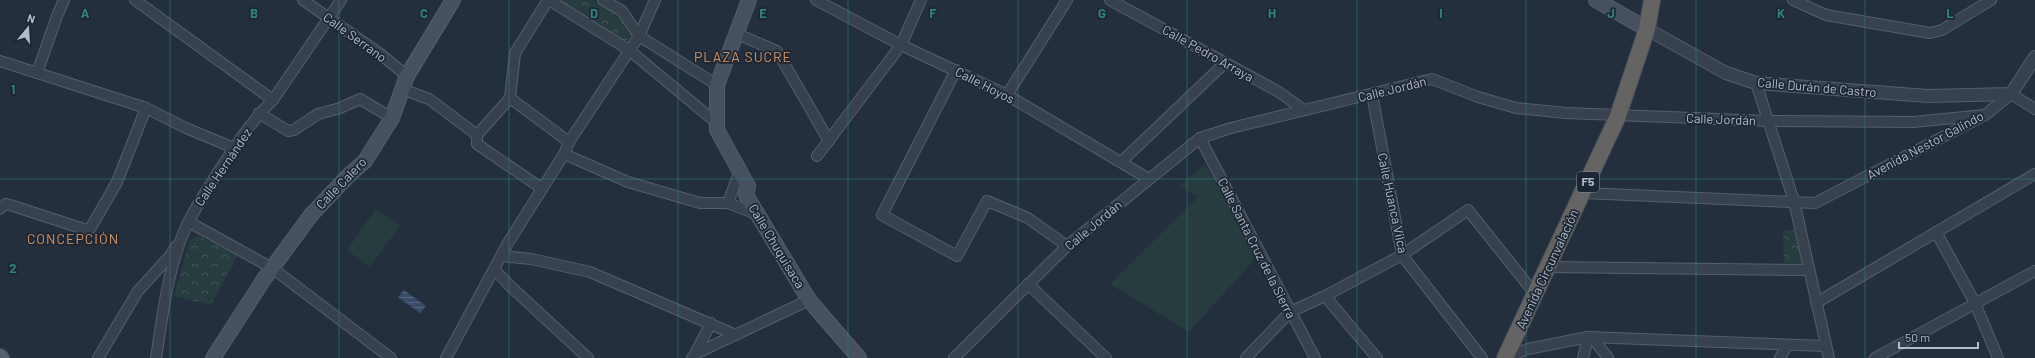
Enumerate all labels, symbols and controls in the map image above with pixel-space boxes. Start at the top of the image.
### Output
text: A [81,5,90,21]
text: B [250,5,258,21]
text: C [420,5,428,21]
text: D [590,5,598,21]
text: E [759,5,767,21]
text: F [929,5,937,21]
text: G [1098,5,1106,21]
text: H [1268,5,1276,21]
text: I [1439,5,1443,21]
text: J [1607,5,1615,21]
text: K [1777,5,1785,21]
text: L [1946,5,1954,21]
north arrow [8,8,48,48]
street label: Calle Serrano [320,9,390,65]
text: N [26,11,37,25]
street label: Calle Pedro Arraya [1159,21,1257,85]
district label: PLAZA SUCRE [694,48,792,65]
street label: Calle Hoyos [953,63,1017,107]
street label: Calle Jordán [1356,73,1428,105]
street label: Calle Durán de Castro [1757,74,1877,100]
text: 1 [11,81,15,97]
street label: Avenida Nestor Galindo [1864,107,1986,183]
street label: Calle Jordán [1686,110,1756,128]
street label: Calle Hernández [191,125,255,209]
street label: Calle Huanca Vilca [1375,151,1411,255]
street label: Calle Calero [312,154,370,212]
road number: F5 [1577,172,1599,192]
street label: Calle Santa Cruz de la Sierra [1214,175,1300,321]
street label: Calle Jordán [1061,196,1125,254]
street label: Calle Chuquisaca [746,201,808,291]
street label: Avenida Circunvalación [1512,207,1582,331]
district label: CONCEPCIÓN [27,230,119,247]
text: 2 [9,260,17,276]
scale bar [1899,324,1978,350]
text: 50 m [1905,330,1930,344]

